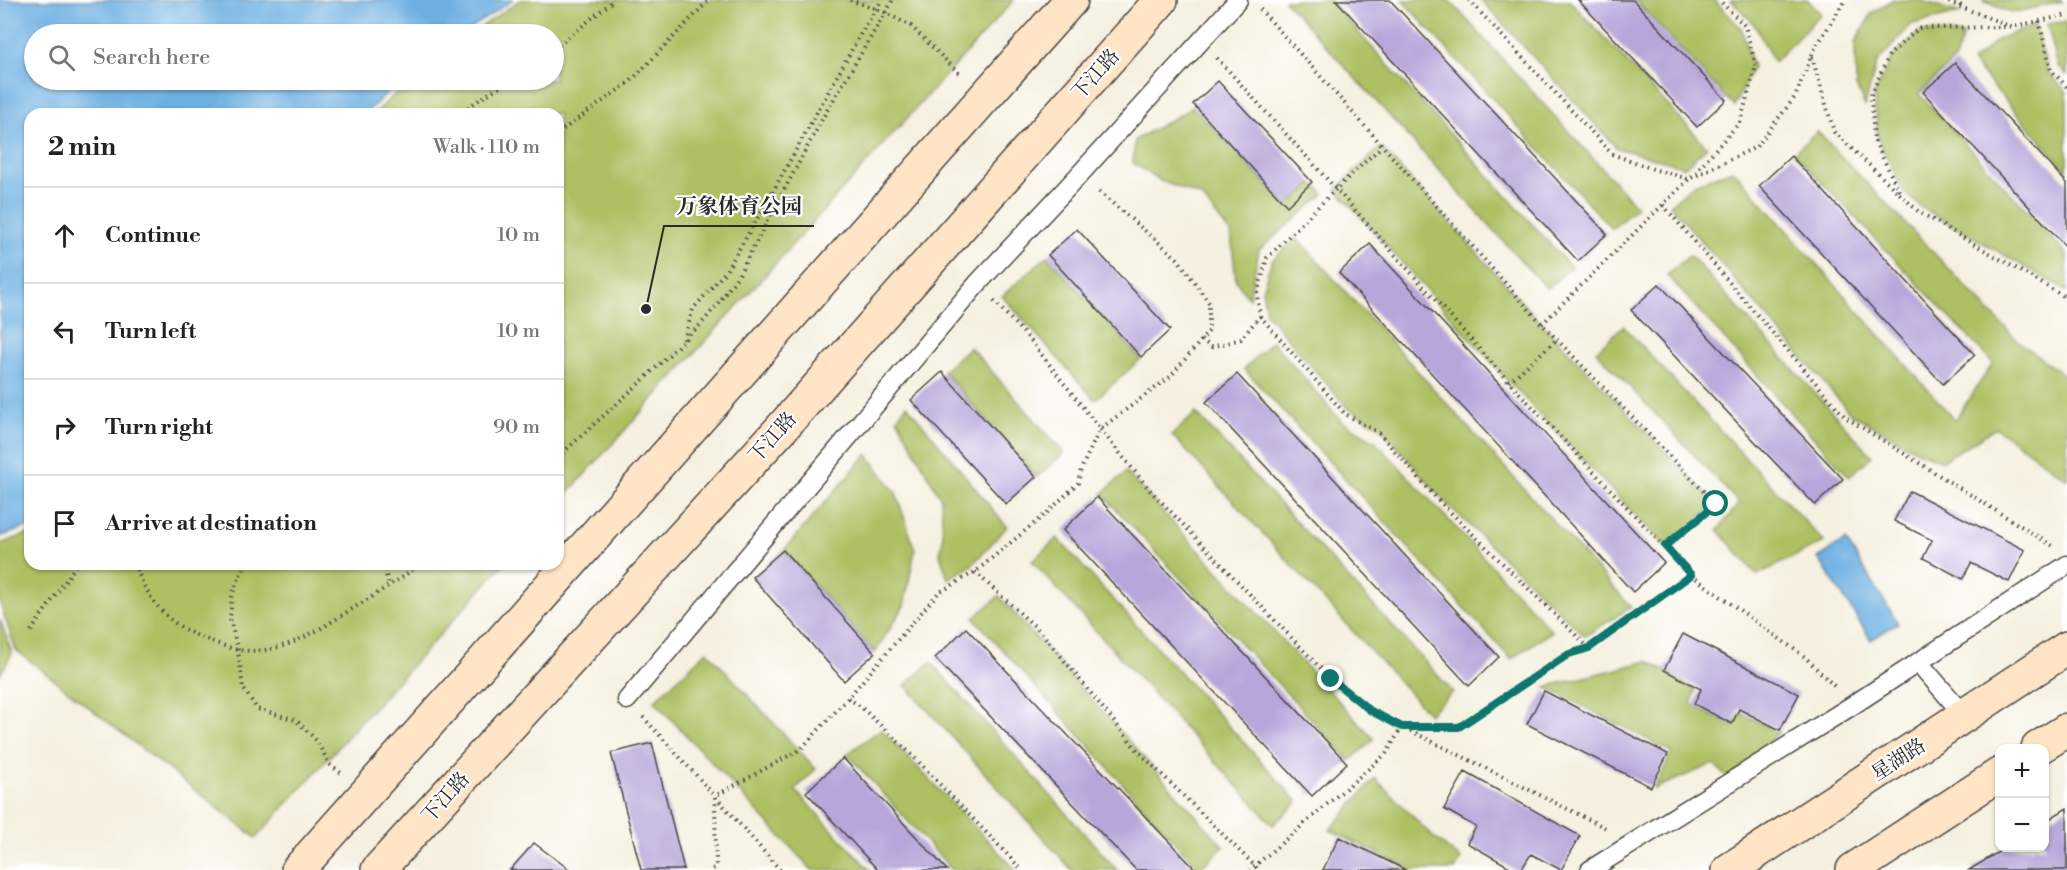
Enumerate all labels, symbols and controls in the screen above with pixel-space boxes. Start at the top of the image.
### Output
search box [24,24,564,90]
icon: search [45,41,78,74]
text: Search here [93,44,210,71]
street label: 下江路 [1067,44,1125,106]
text: 2 min [48,131,116,163]
text: Walk · 110 m [433,135,540,160]
callout: 万象体育公园 [664,187,814,226]
text: 万象体育公园 [676,194,802,220]
icon: ahead [48,219,81,252]
text: Continue [105,222,201,249]
text: 10 m [497,223,540,248]
icon: left [48,315,81,348]
text: Turn left [105,318,196,345]
text: 10 m [497,319,540,344]
street label: 下江路 [744,407,802,469]
icon: right [48,411,81,444]
text: Turn right [105,414,213,441]
text: 90 m [493,415,540,440]
route start [1702,490,1728,516]
icon: arrive [48,507,81,540]
text: Arrive at destination [105,510,317,537]
route end [1317,665,1343,691]
street label: 星湖路 [1867,733,1931,787]
map controls [1995,744,2049,852]
button: + [1995,744,2049,798]
street label: 下江路 [417,767,475,829]
button: − [1995,798,2049,852]

